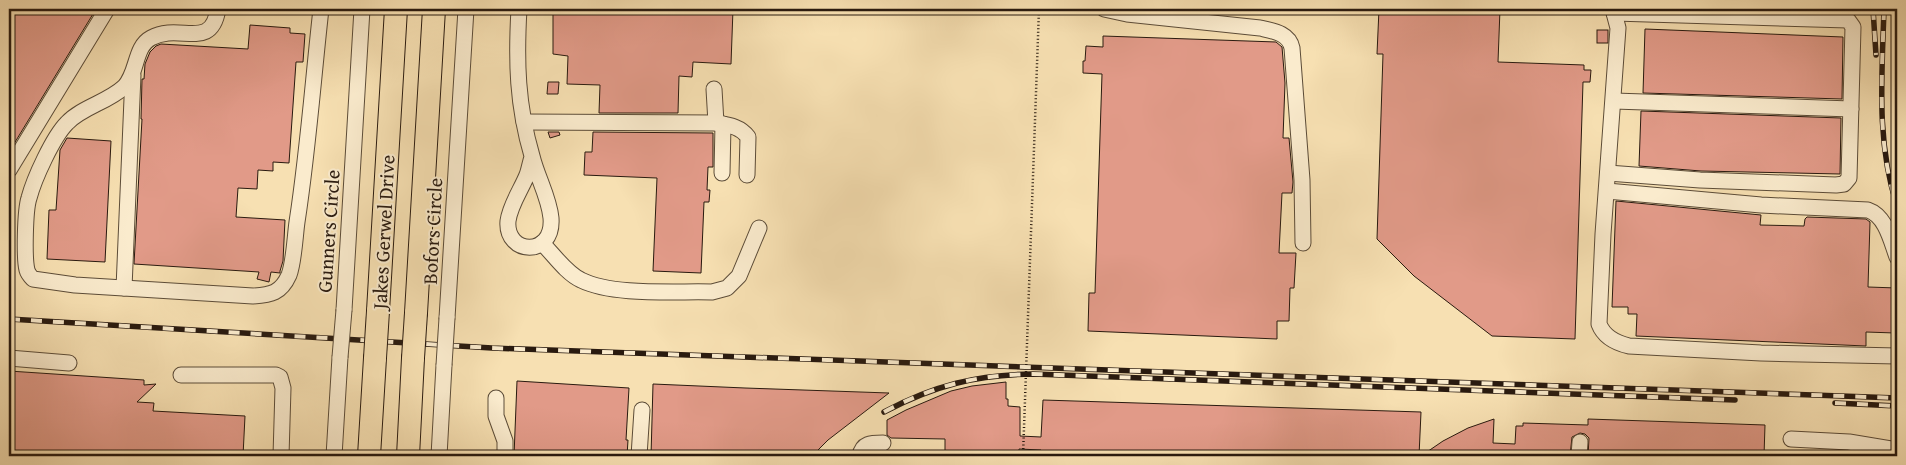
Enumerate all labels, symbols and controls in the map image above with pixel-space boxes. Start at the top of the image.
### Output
street label: Jakes Gerwel Drive [364,154,402,313]
street label: Gunners Circle [309,169,347,293]
street label: Bofors Circle [415,177,449,285]

